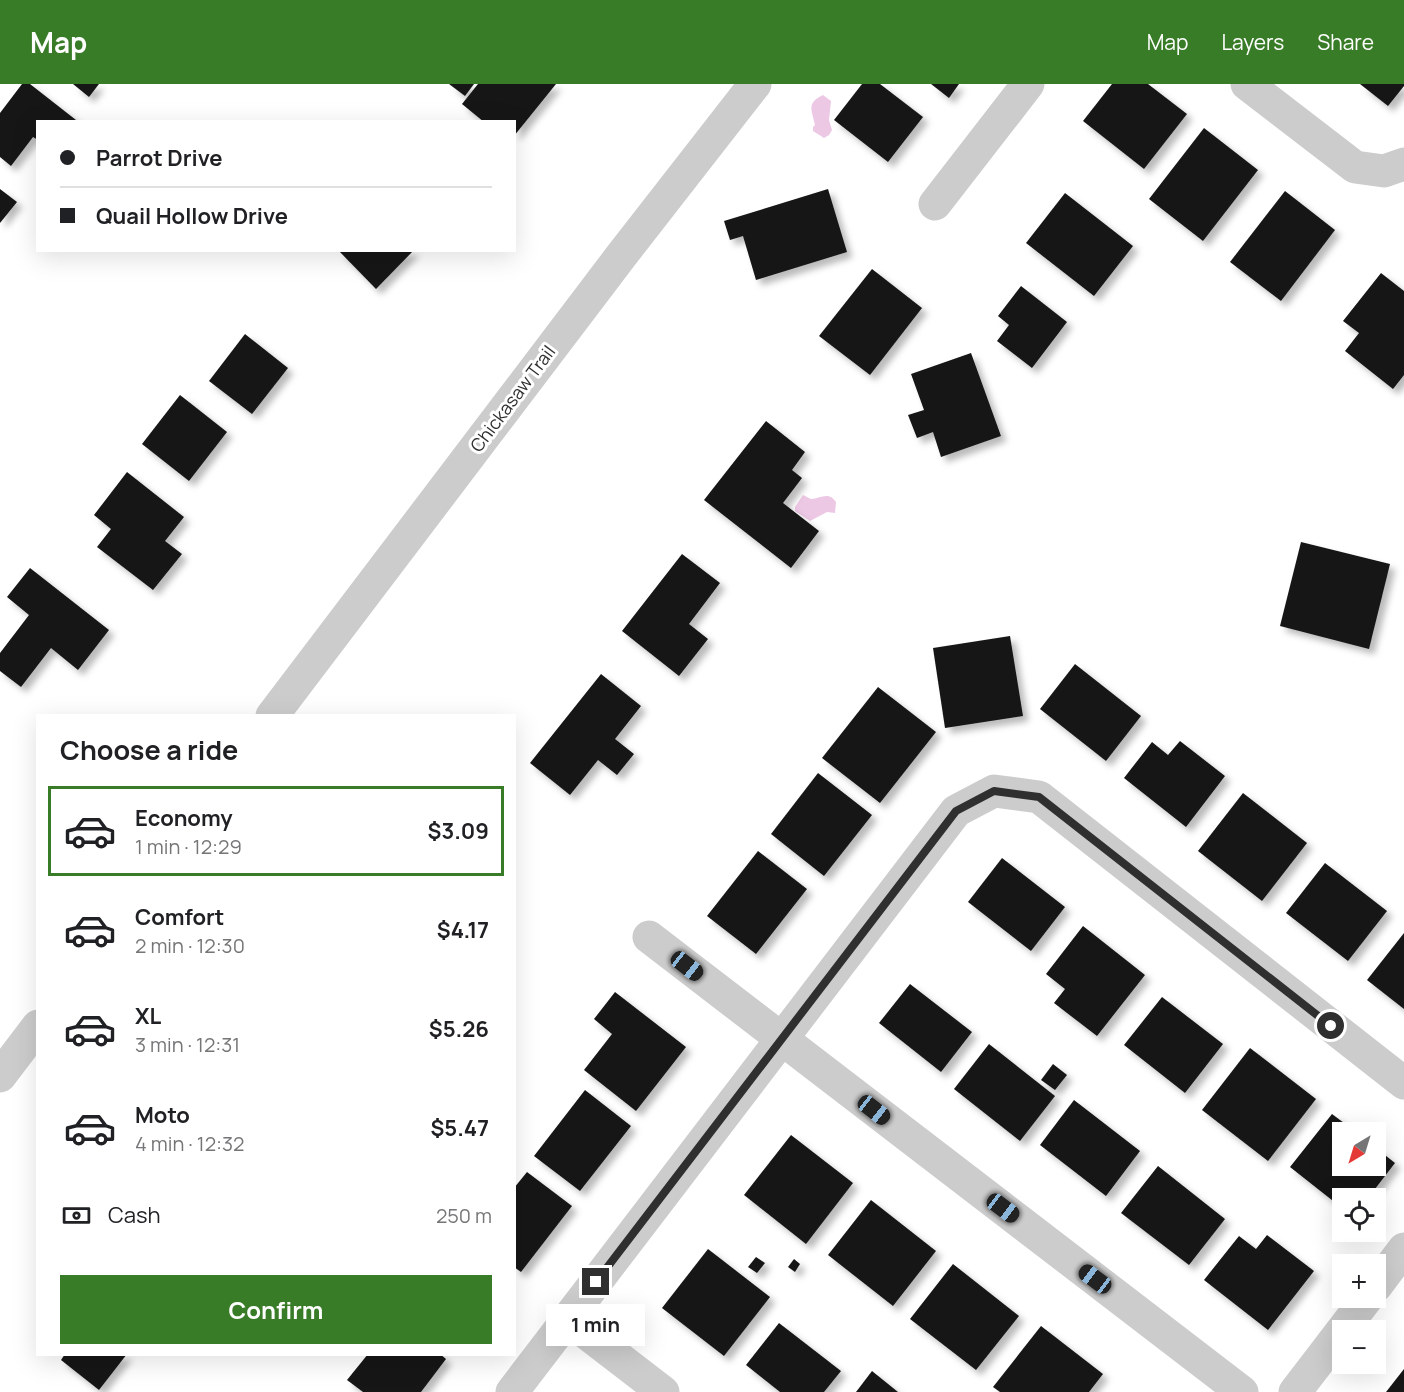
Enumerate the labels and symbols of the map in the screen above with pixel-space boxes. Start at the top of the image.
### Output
street label: Chickasaw Trail [464,340,560,457]
car [667,948,707,984]
route start [1317,1012,1344,1039]
car [854,1092,894,1128]
north arrow [1332,1122,1386,1176]
car [983,1190,1023,1226]
car [1075,1261,1115,1297]
route end [582,1268,609,1295]
callout: 1 min [546,1303,646,1345]

